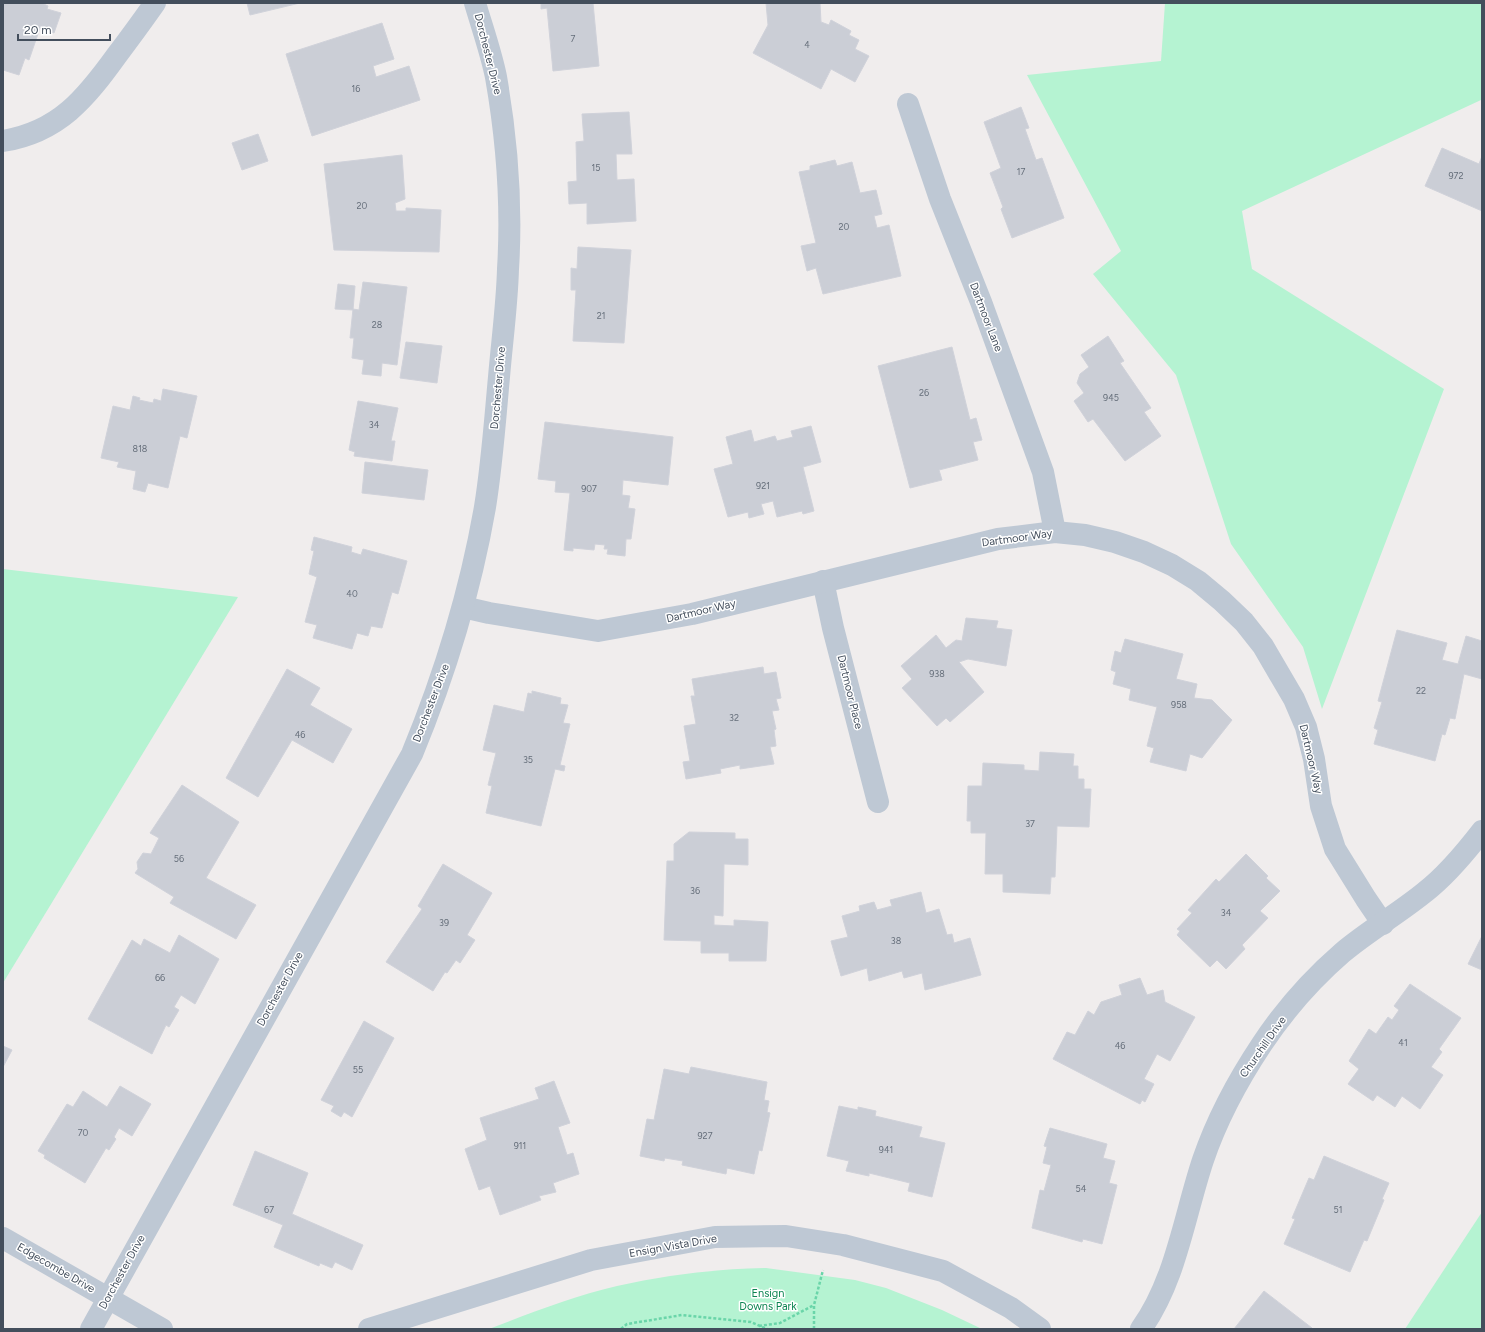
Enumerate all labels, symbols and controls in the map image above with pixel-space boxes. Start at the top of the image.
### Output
street label: Dorchester Drive [472,12,504,96]
scale bar [18,16,110,42]
text: 20 m [24,23,52,37]
house number: 7 [571,33,576,44]
house number: 4 [804,39,810,50]
house number: 16 [352,83,360,94]
house number: 15 [592,162,600,173]
house number: 17 [1017,166,1025,177]
house number: 972 [1449,170,1463,181]
house number: 20 [357,200,368,211]
house number: 20 [839,221,850,232]
street label: Dartmoor Lane [967,281,1005,353]
house number: 21 [597,310,605,321]
house number: 28 [372,319,383,330]
street label: Dorchester Drive [488,346,508,430]
house number: 26 [919,387,929,398]
house number: 945 [1103,392,1119,403]
house number: 34 [369,419,380,430]
house number: 818 [133,443,148,454]
house number: 921 [756,480,770,491]
house number: 907 [581,483,597,494]
street label: Dartmoor Way [981,527,1053,549]
house number: 40 [346,588,358,599]
street label: Dartmoor Way [665,597,737,625]
street label: Dartmoor Place [835,654,865,730]
street label: Dorchester Drive [410,662,452,744]
house number: 938 [929,668,945,679]
house number: 22 [1416,685,1426,696]
house number: 958 [1171,699,1187,710]
house number: 32 [729,712,739,723]
street label: Dartmoor Way [1297,723,1325,795]
house number: 46 [295,729,305,740]
house number: 35 [523,754,533,765]
house number: 37 [1025,818,1035,829]
house number: 56 [174,853,184,864]
house number: 36 [690,885,700,896]
house number: 34 [1221,907,1232,918]
house number: 39 [439,917,449,928]
house number: 38 [891,935,902,946]
street label: Dorchester Drive [254,950,306,1028]
house number: 66 [155,972,165,983]
street label: Churchill Drive [1237,1014,1289,1080]
house number: 41 [1398,1037,1408,1048]
house number: 46 [1115,1040,1125,1051]
house number: 55 [353,1064,363,1075]
house number: 70 [78,1127,89,1138]
house number: 927 [698,1130,713,1141]
house number: 911 [514,1140,526,1151]
house number: 941 [879,1144,893,1155]
house number: 54 [1076,1183,1087,1194]
house number: 67 [264,1204,274,1215]
house number: 51 [1334,1204,1342,1215]
street label: Ensign Vista Drive [628,1232,718,1260]
street label: Dorchester Drive [96,1233,148,1311]
street label: Edgecombe Drive [15,1240,97,1296]
park label: Ensign Downs Park [739,1287,797,1313]

